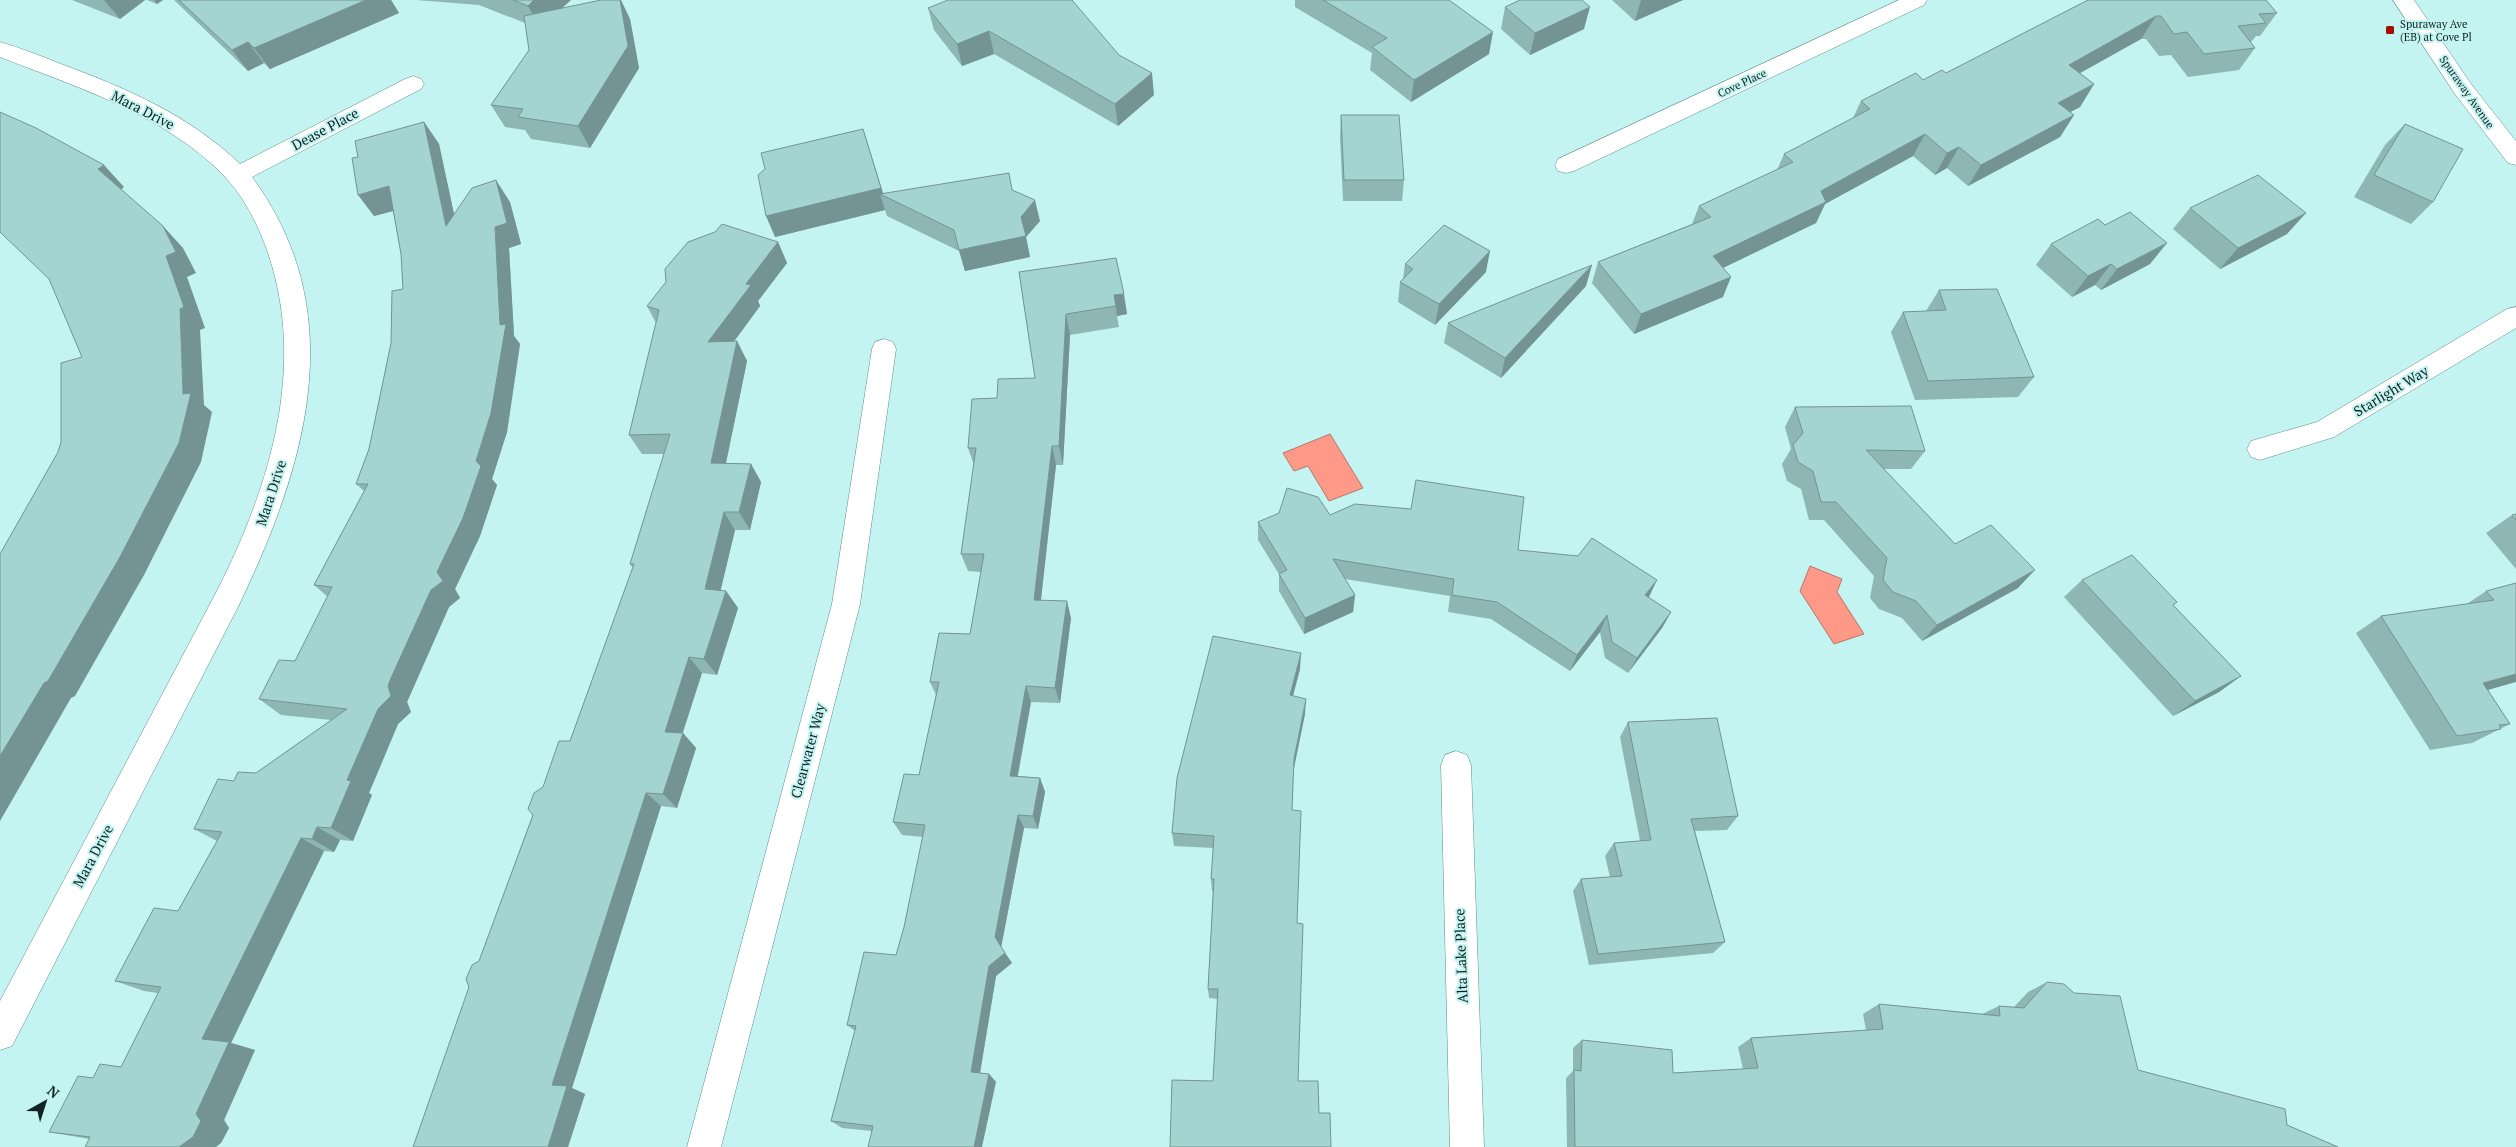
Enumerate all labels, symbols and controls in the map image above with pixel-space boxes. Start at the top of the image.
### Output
place label: Spuraway Ave (EB) at Cove Pl [2400,17,2472,44]
marker: Spuraway Ave (EB) at Cove Pl [2384,24,2396,36]
street label: Spuraway Avenue [2437,53,2498,132]
street label: Cove Place [1715,65,1769,100]
street label: Mara Drive [108,86,178,134]
street label: Dease Place [288,103,362,154]
street label: Starlight Way [2350,360,2432,420]
street label: Mara Drive [251,457,290,528]
street label: Clearwater Way [786,700,830,800]
street label: Mara Drive [68,821,117,890]
street label: Alta Lake Place [1449,908,1472,1004]
north arrow [20,1077,70,1127]
text: N [43,1081,64,1102]

